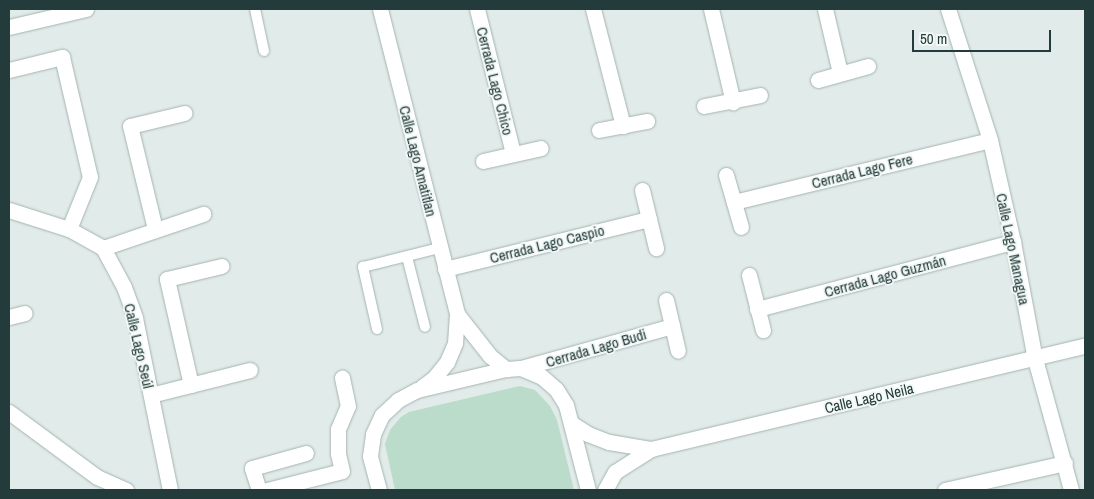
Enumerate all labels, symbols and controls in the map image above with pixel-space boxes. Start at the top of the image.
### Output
scale bar [914,20,1053,52]
street label: Cerrada Lago Chico [473,25,517,137]
text: 50 m [920,28,947,49]
street label: Calle Lago Amatitlan [395,103,441,219]
street label: Cerrada Lago Fere [810,150,914,192]
street label: Calle Lago Managua [992,192,1034,306]
street label: Cerrada Lago Caspio [488,221,606,267]
street label: Cerrada Lago Guzmán [822,251,948,301]
street label: Calle Lago Seúl [120,302,158,390]
street label: Cerrada Lago Budi [544,325,648,371]
street label: Calle Lago Neila [823,379,915,417]

